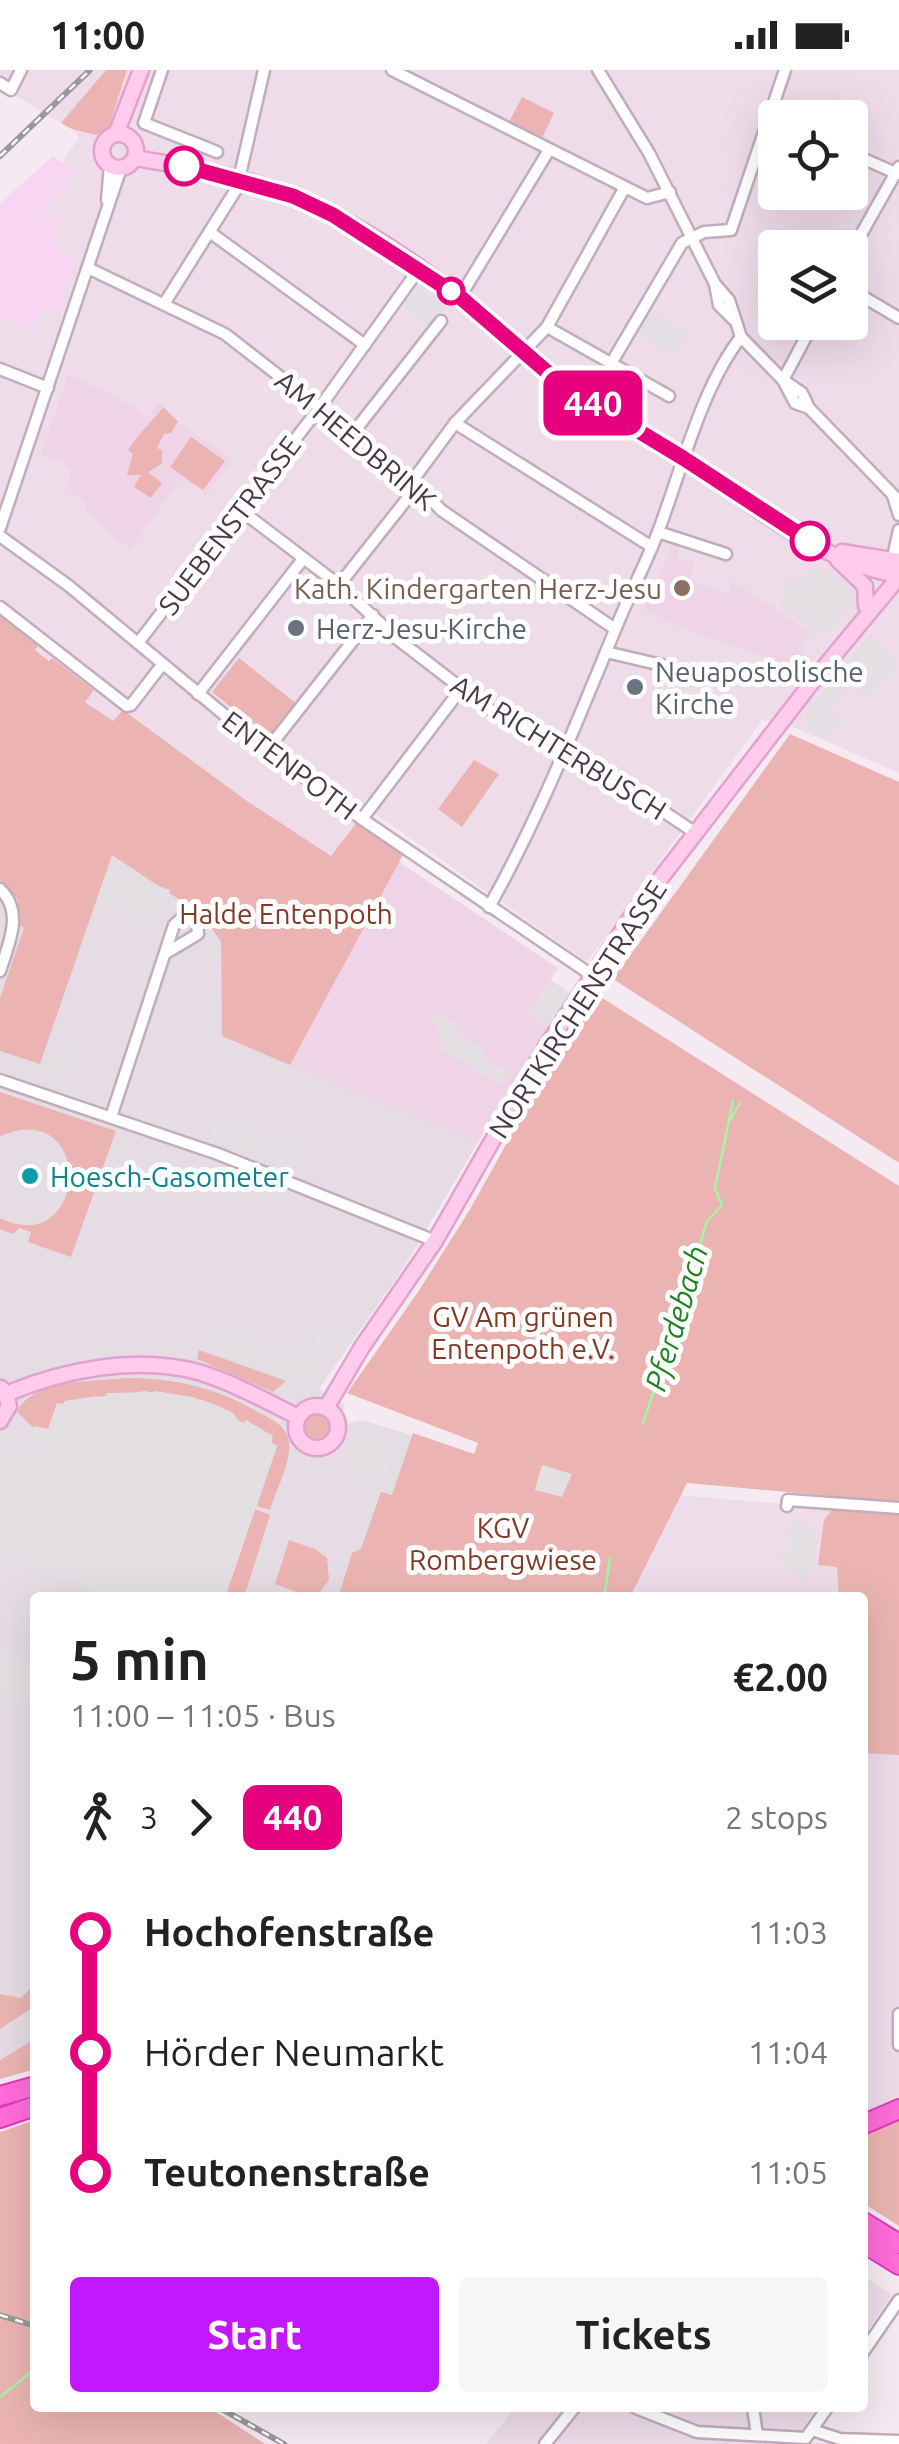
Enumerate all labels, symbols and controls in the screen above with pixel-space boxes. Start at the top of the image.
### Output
text: 11:00 [50,14,145,56]
map controls [758,100,868,340]
button: locate [758,100,868,210]
unlabelled marker [165,147,203,185]
button: layers [758,230,868,340]
unlabelled marker [438,278,464,304]
street label: AM HEEDBRINK [270,364,442,516]
line badge: 440 [536,370,650,436]
text: 440 [563,383,623,423]
street label: SUEBENSTRASSE [152,430,306,620]
unlabelled marker [791,522,829,560]
place label: Kath. Kindergarten Herz-Jesu [294,573,662,604]
marker: Kath. Kindergarten Herz-Jesu [671,577,693,599]
place label: Herz-Jesu-Kirche [316,613,527,644]
marker: Herz-Jesu-Kirche [285,617,307,639]
place label: Neuapostolische Kirche [655,656,864,719]
street label: AM RICHTERBUSCH [446,668,672,826]
marker: Neuapostolische Kirche [624,676,646,698]
street label: ENTENPOTH [217,704,363,826]
street label: NORTKIRCHENSTRASSE [482,874,672,1144]
park label: Halde Entenpoth [179,898,393,929]
place label: Hoesch-Gasometer [50,1161,289,1192]
marker: Hoesch-Gasometer [19,1165,41,1187]
water label: Pferdebach [638,1241,714,1395]
park label: GV Am grünen Entenpoth e.V. [431,1301,615,1364]
park label: KGV Rombergwiese [409,1512,597,1575]
text: 5 min [70,1629,209,1690]
text: €2.00 [733,1656,828,1698]
text: 11:00 – 11:05 · Bus [70,1697,336,1733]
icon: walk [70,1790,125,1845]
icon: forward [173,1790,228,1845]
text: 440 [263,1797,322,1837]
text: 3 [140,1799,158,1835]
text: 2 stops [725,1799,828,1835]
text: Hochofenstraße [144,1911,434,1953]
text: 11:03 [748,1914,828,1950]
text: Hörder Neumarkt [144,2031,444,2073]
text: 11:04 [748,2034,828,2070]
text: Teutonenstraße [144,2151,430,2193]
text: 11:05 [748,2154,828,2190]
button: Start [70,2277,439,2392]
button: Tickets [459,2277,828,2392]

